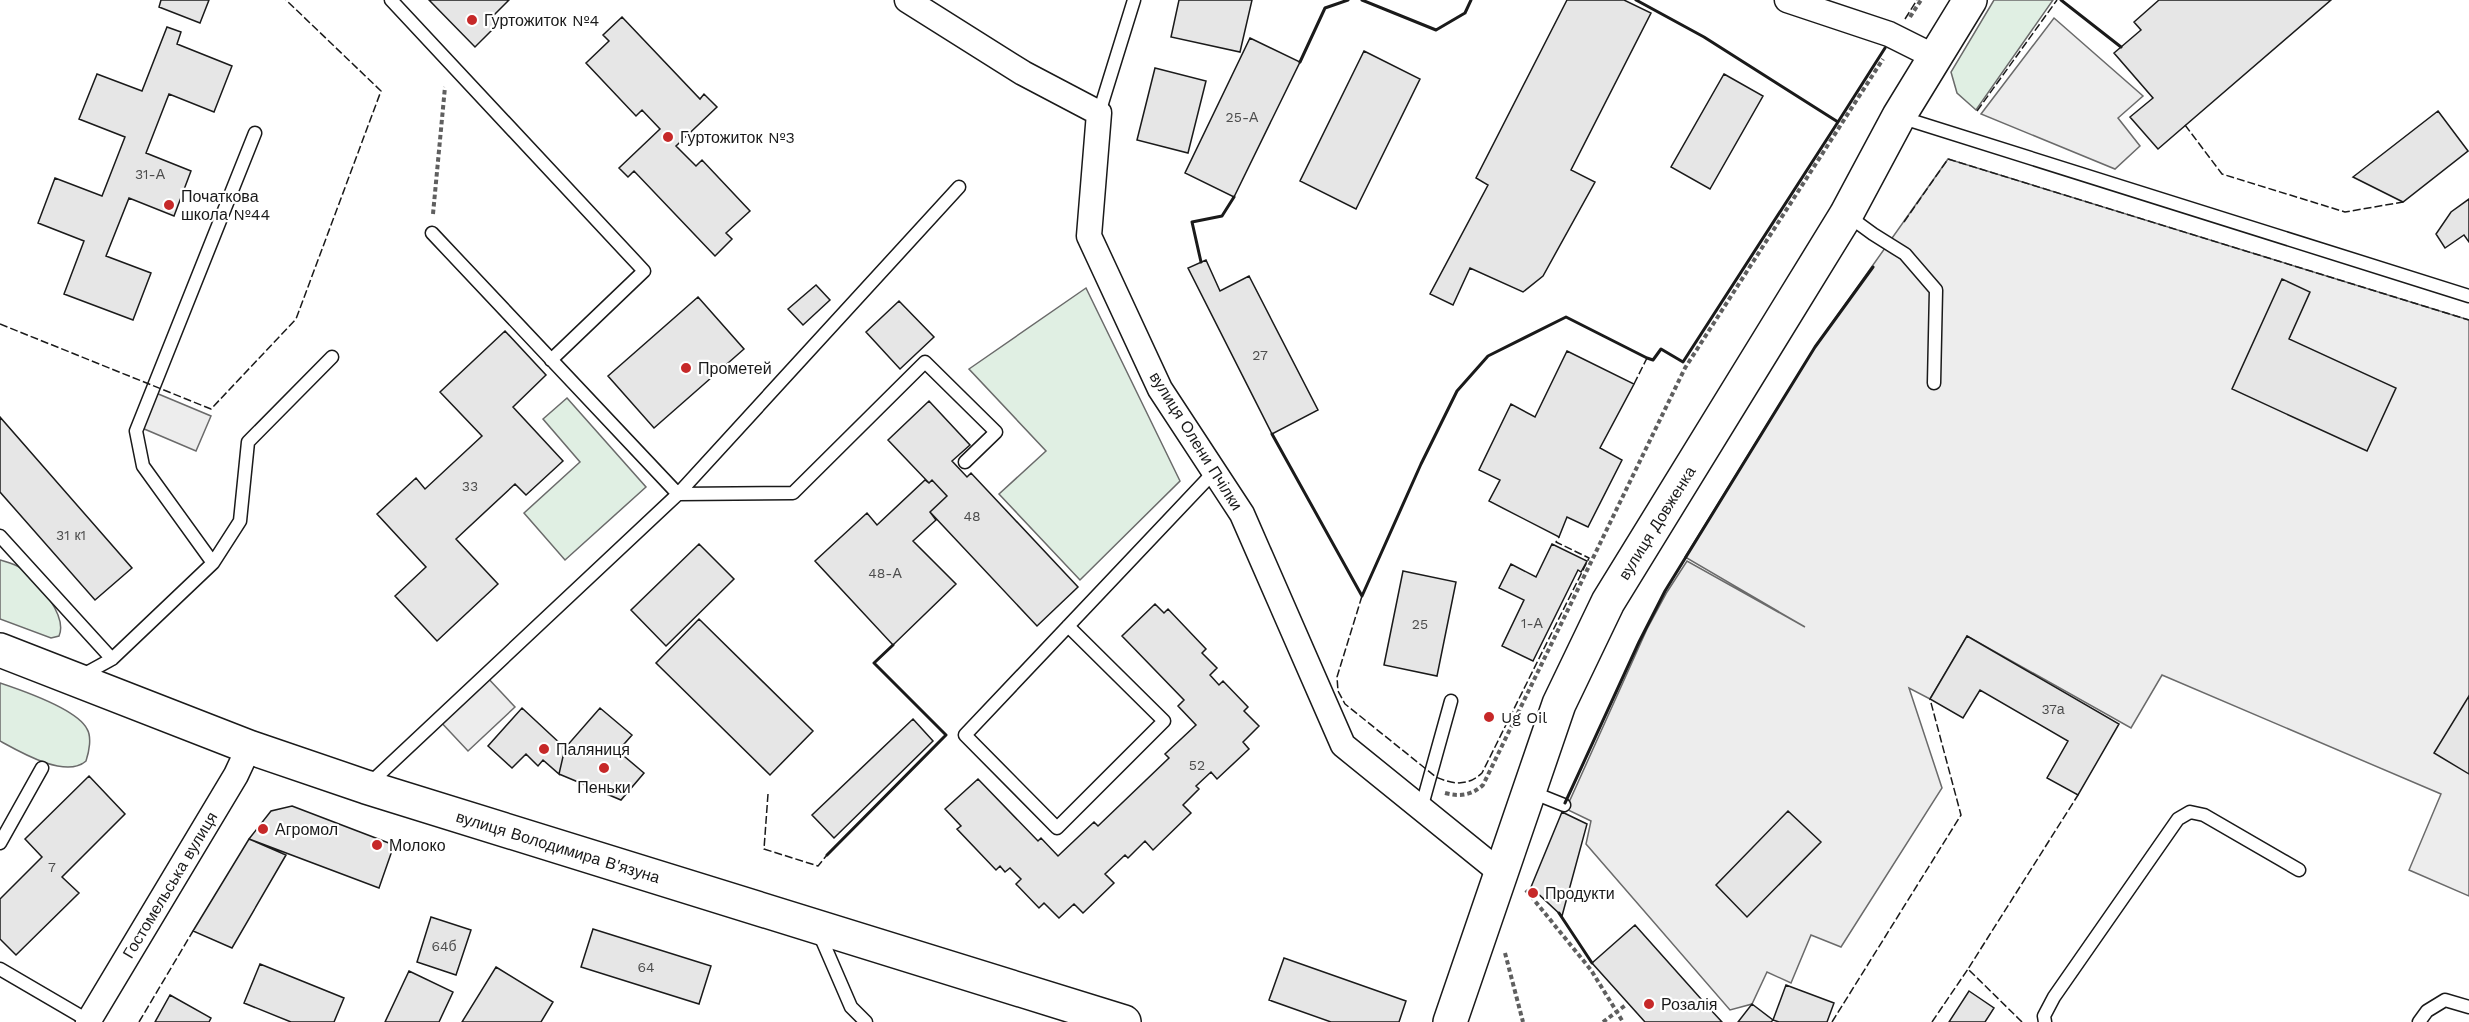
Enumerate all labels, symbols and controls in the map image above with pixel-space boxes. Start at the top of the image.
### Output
place label: Гуртожиток №4 [484,11,599,30]
marker: Гуртожиток №4 [465,13,479,27]
house number: 25-А [1226,109,1259,125]
place label: Гуртожиток №3 [680,128,795,147]
marker: Гуртожиток №3 [661,130,675,144]
house number: 31-А [135,166,166,182]
place label: Початкова школа №44 [181,187,271,224]
marker: Початкова школа №44 [162,198,176,212]
house number: 27 [1252,347,1268,363]
place label: Прометей [698,359,772,378]
marker: Прометей [679,361,693,375]
street label: вулиця Олени Пчілки [1146,368,1246,514]
street label: вулиця Довженка [1614,463,1700,583]
house number: 33 [462,478,478,494]
house number: 48 [963,508,981,524]
house number: 31 к1 [56,527,86,543]
house number: 48-А [868,565,902,581]
house number: 1-А [1521,615,1544,631]
house number: 25 [1412,616,1428,632]
house number: 37а [2041,701,2065,717]
place label: Ug Oil [1501,708,1547,727]
marker: Ug Oil [1482,710,1496,724]
place label: Паляниця [556,740,630,759]
marker: Паляниця [537,742,551,756]
house number: 52 [1189,757,1205,773]
marker: Пеньки [597,761,611,775]
place label: Пеньки [577,778,631,797]
street label: вулиця Володимира В'язуна [454,807,662,887]
street label: Гостомельська вулиця [119,808,221,962]
place label: Агромол [275,820,338,839]
marker: Агромол [256,822,270,836]
place label: Молоко [389,836,446,855]
marker: Молоко [370,838,384,852]
house number: 7 [48,859,56,875]
place label: Продукти [1545,884,1615,903]
marker: Продукти [1526,886,1540,900]
house number: 64б [431,938,457,954]
house number: 64 [637,959,655,975]
place label: Розалія [1661,995,1717,1014]
marker: Розалія [1642,997,1656,1011]

